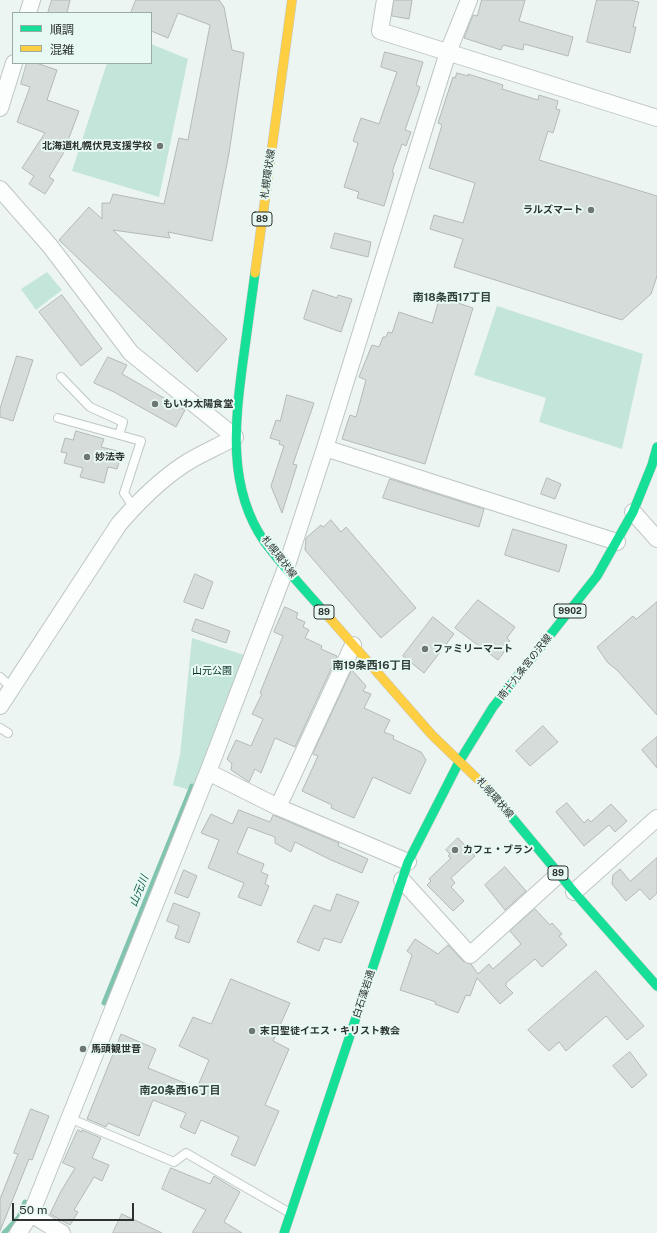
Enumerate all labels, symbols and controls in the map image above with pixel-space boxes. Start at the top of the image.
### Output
legend [12,12,152,64]
text: 順調 [50,23,74,37]
text: 混雑 [50,43,74,57]
place label: 北海道札幌伏見支援学校 [42,140,152,152]
marker: 北海道札幌伏見支援学校 [155,141,165,151]
street label: 札幌環状線 [259,148,277,200]
place label: ラルズマート [523,204,583,216]
marker: ラルズマート [586,205,596,215]
road number: 89 [252,212,272,226]
district label: 南18条西17丁目 [413,291,491,305]
place label: もいわ太陽食堂 [163,398,233,410]
marker: もいわ太陽食堂 [150,399,160,409]
place label: 妙法寺 [95,451,125,463]
marker: 妙法寺 [82,452,92,462]
street label: 札幌環状線 [259,534,299,580]
road number: 9902 [554,604,586,618]
road number: 89 [314,605,334,619]
street label: 南十九条宮の沢線 [496,632,554,702]
place label: ファミリーマート [433,643,513,655]
marker: ファミリーマート [420,644,430,654]
district label: 南19条西16丁目 [333,659,411,673]
park label: 山元公園 [192,665,232,677]
street label: 札幌環状線 [474,775,516,821]
place label: カフェ・ブラン [463,844,533,856]
marker: カフェ・ブラン [450,845,460,855]
road number: 89 [548,866,568,880]
water label: 山元川 [127,873,151,909]
street label: 白石藻岩通 [351,968,377,1020]
place label: 末日聖徒イエス・キリスト教会 [260,1025,400,1037]
marker: 末日聖徒イエス・キリスト教会 [247,1026,257,1036]
place label: 馬頭観世音 [91,1043,141,1055]
marker: 馬頭観世音 [78,1044,88,1054]
district label: 南20条西16丁目 [139,1084,221,1098]
scale bar [14,1195,136,1221]
text: 50 m [19,1203,47,1217]

